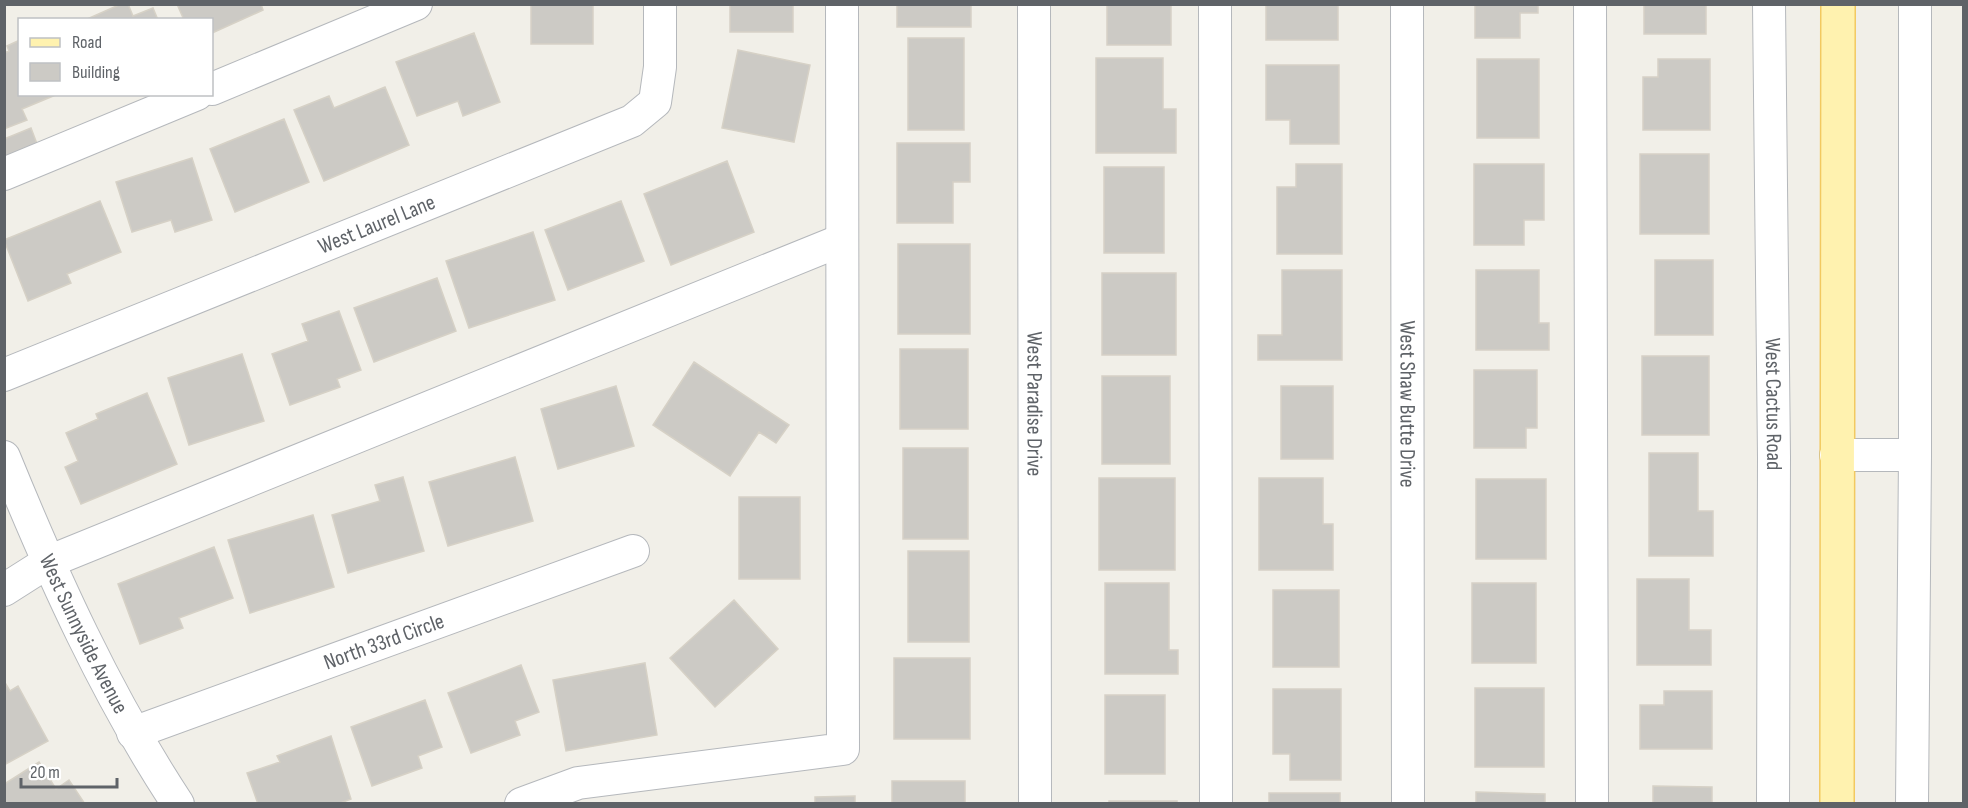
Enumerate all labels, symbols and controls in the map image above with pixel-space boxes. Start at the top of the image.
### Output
legend [18,18,213,96]
text: Road [72,32,102,53]
text: Building [72,62,120,83]
street label: West Laurel Lane [314,188,439,260]
street label: West Shaw Butte Drive [1394,320,1421,488]
street label: West Paradise Drive [1021,332,1048,476]
street label: West Cactus Road [1759,338,1788,470]
street label: West Sunnyside Avenue [33,550,134,718]
street label: North 33rd Circle [320,607,448,676]
scale bar [21,751,117,789]
text: 20 m [30,762,60,783]

